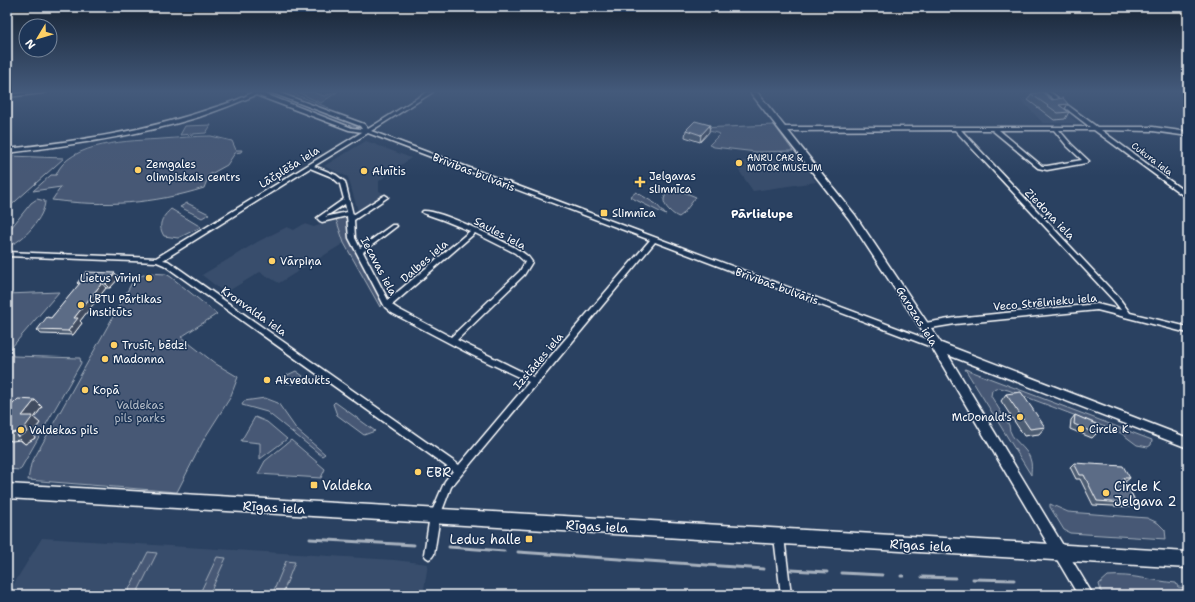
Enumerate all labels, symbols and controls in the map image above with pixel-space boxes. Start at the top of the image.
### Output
north arrow [18,18,58,58]
text: N [22,36,39,52]
street label: Cukura iela [1129,140,1175,179]
street label: Lāčplēša iela [256,143,322,192]
street label: Brīvības bulvāris [430,150,517,195]
place label: ANRU CAR & MOTOR MUSEUM [747,152,822,174]
place label: Zemgales olimpiskais centrs [146,157,240,185]
marker: ANRU CAR & MOTOR MUSEUM [734,158,744,168]
place label: Alnītis [372,164,406,179]
marker: Zemgales olimpiskais centrs [133,165,143,175]
marker: Alnītis [359,166,369,176]
place label: Jelgavas slimnīca [649,169,696,197]
marker: Jelgavas slimnīca [634,176,646,188]
street label: Ziedoņa iela [1021,186,1078,243]
place label: Slimnīca [612,206,656,221]
district label: Pārlielupe [731,206,793,222]
marker: Slimnīca [599,208,609,218]
street label: Saules iela [471,213,528,253]
street label: Iecavas iela [357,234,400,298]
street label: Dalbes iela [397,237,451,286]
place label: Vārpiņa [280,254,321,269]
marker: Vārpiņa [267,256,277,266]
street label: Brīvības bulvāris [733,264,821,308]
place label: Lietus vīriņi [80,271,141,286]
marker: Lietus vīriņi [144,273,154,283]
street label: Kronvalda iela [218,283,290,340]
street label: Garozas iela [892,284,941,349]
street label: Veco Strēlnieku iela [992,290,1098,315]
place label: LBTU Pārtikas institūts [89,292,162,320]
marker: LBTU Pārtikas institūts [76,300,86,310]
street label: Izstādes iela [510,330,567,393]
place label: Trusīt, bēdz! [122,338,187,353]
marker: Trusīt, bēdz! [109,340,119,350]
place label: Madonna [113,352,164,367]
marker: Madonna [100,354,110,364]
place label: Akvedukts [275,373,330,388]
marker: Akvedukts [262,375,272,385]
place label: Kopā [93,383,119,398]
marker: Kopā [80,385,90,395]
park label: Valdekas pils parks [115,398,165,426]
place label: McDonald's [952,410,1012,425]
marker: McDonald's [1015,412,1025,422]
place label: Circle K [1089,422,1129,437]
place label: Valdekas pils [29,423,98,438]
marker: Circle K [1076,424,1086,434]
marker: Valdekas pils [16,425,26,435]
place label: EBR [426,464,451,481]
marker: EBR [413,467,423,477]
place label: Valdeka [322,477,372,494]
place label: Circle K Jelgava 2 [1114,478,1176,510]
marker: Valdeka [309,480,319,490]
marker: Circle K Jelgava 2 [1101,488,1111,498]
street label: Rīgas iela [242,497,306,518]
street label: Rīgas iela [565,516,629,537]
place label: Ledus halle [450,531,521,548]
marker: Ledus halle [524,534,534,544]
street label: Rīgas iela [889,535,953,556]

